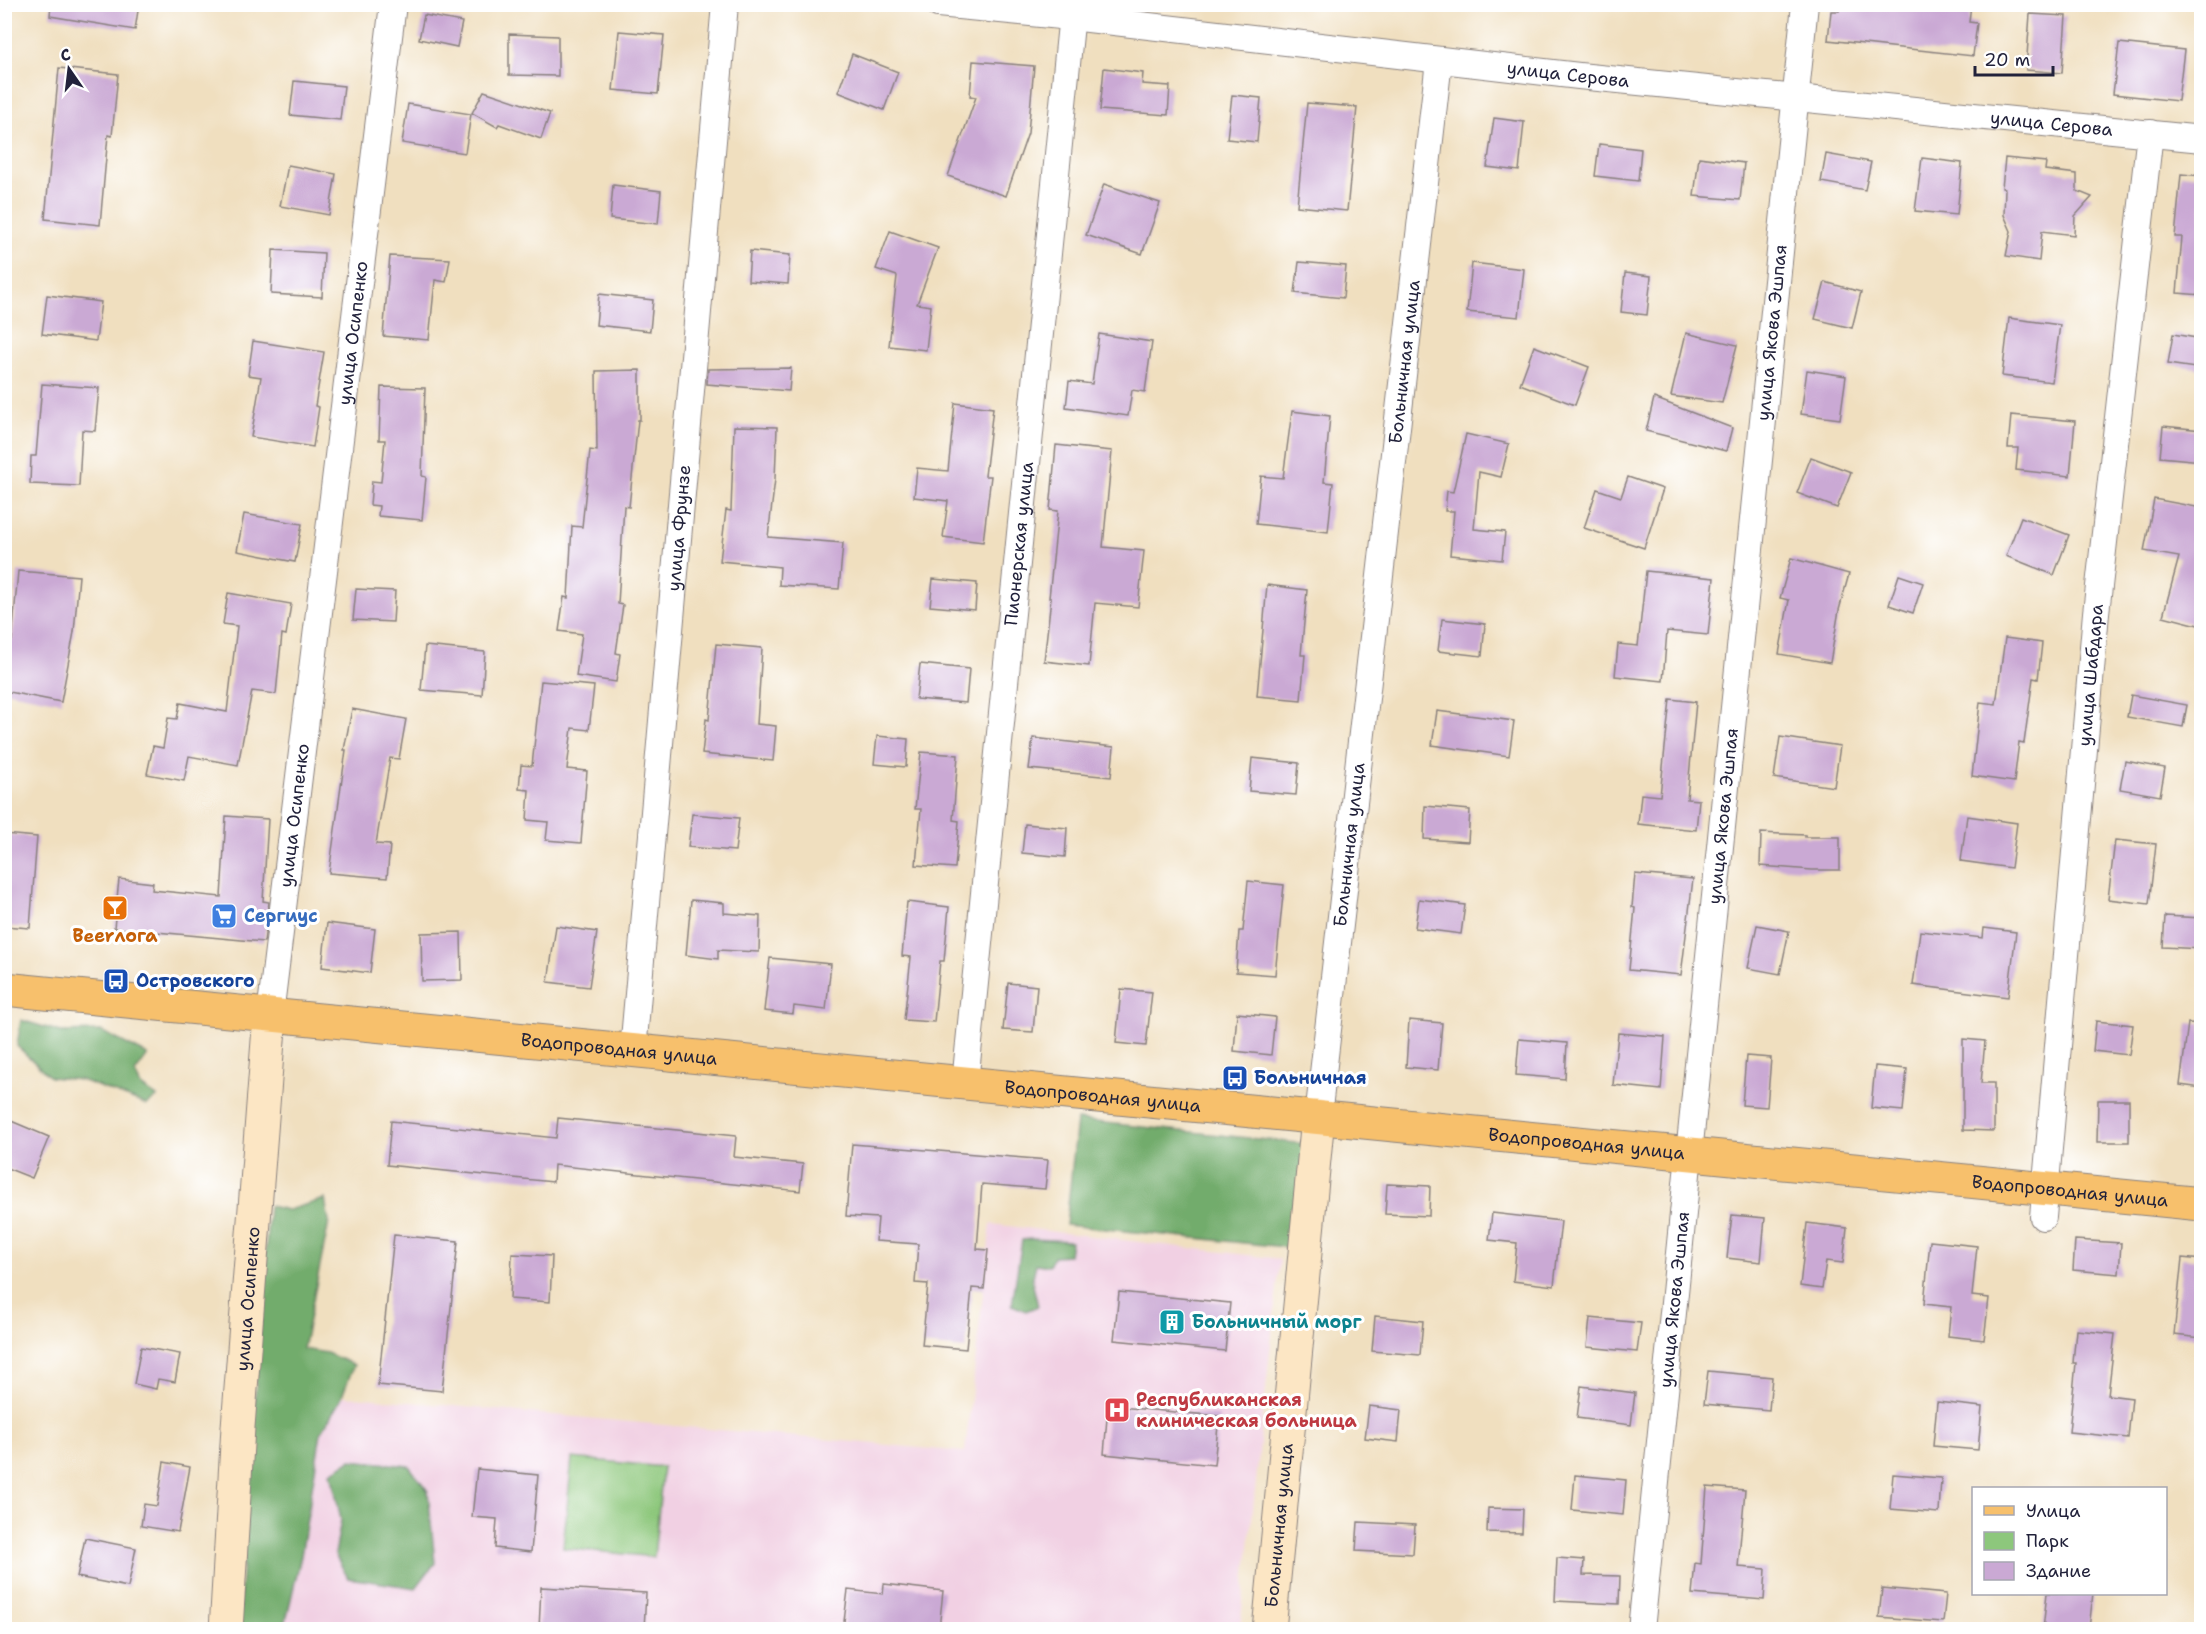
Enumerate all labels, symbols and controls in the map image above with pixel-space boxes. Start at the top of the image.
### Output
north arrow [39,39,99,99]
scale bar [1975,39,2053,77]
text: С [58,44,73,66]
text: 20 m [1984,48,2030,72]
street label: улица Серова [1506,56,1630,93]
street label: улица Серова [1989,106,2114,142]
street label: улица Якова Эшпая [1751,243,1793,422]
street label: улица Осипенко [332,260,374,406]
street label: Больничная улица [1383,279,1426,445]
street label: Пионерская улица [999,461,1039,627]
street label: улица Фрунзе [661,464,696,592]
street label: улица Шабдара [2072,603,2109,747]
street label: улица Якова Эшпая [1702,727,1744,905]
street label: улица Осипенко [274,742,315,889]
street label: Больничная улица [1328,761,1371,928]
bar icon: Beerлога [100,893,130,923]
supermarket icon: Сергиус [209,901,239,931]
place label: Сергиус [244,904,318,928]
place label: Beerлога [73,924,158,948]
bus stop icon: Островского [101,966,131,996]
place label: Островского [136,969,255,993]
street label: Водопроводная улица [520,1028,718,1071]
bus stop icon: Больничная [1220,1063,1250,1093]
place label: Больничная [1254,1066,1367,1090]
street label: Водопроводная улица [1003,1075,1202,1118]
street label: Водопроводная улица [1487,1122,1686,1165]
street label: Водопроводная улица [1971,1170,2169,1213]
street label: улица Якова Эшпая [1653,1210,1695,1389]
street label: улица Осипенко [230,1226,266,1372]
building icon: Больничный морг [1157,1307,1187,1337]
place label: Больничный морг [1192,1310,1362,1334]
place label: Республиканская клиническая больница [1136,1388,1358,1433]
hospital icon: Республиканская клиническая больница [1102,1395,1132,1425]
street label: Больничная улица [1259,1442,1299,1609]
legend [1972,1487,2167,1595]
text: Улица [2026,1499,2080,1523]
text: Парк [2026,1529,2069,1553]
text: Здание [2026,1559,2091,1583]

